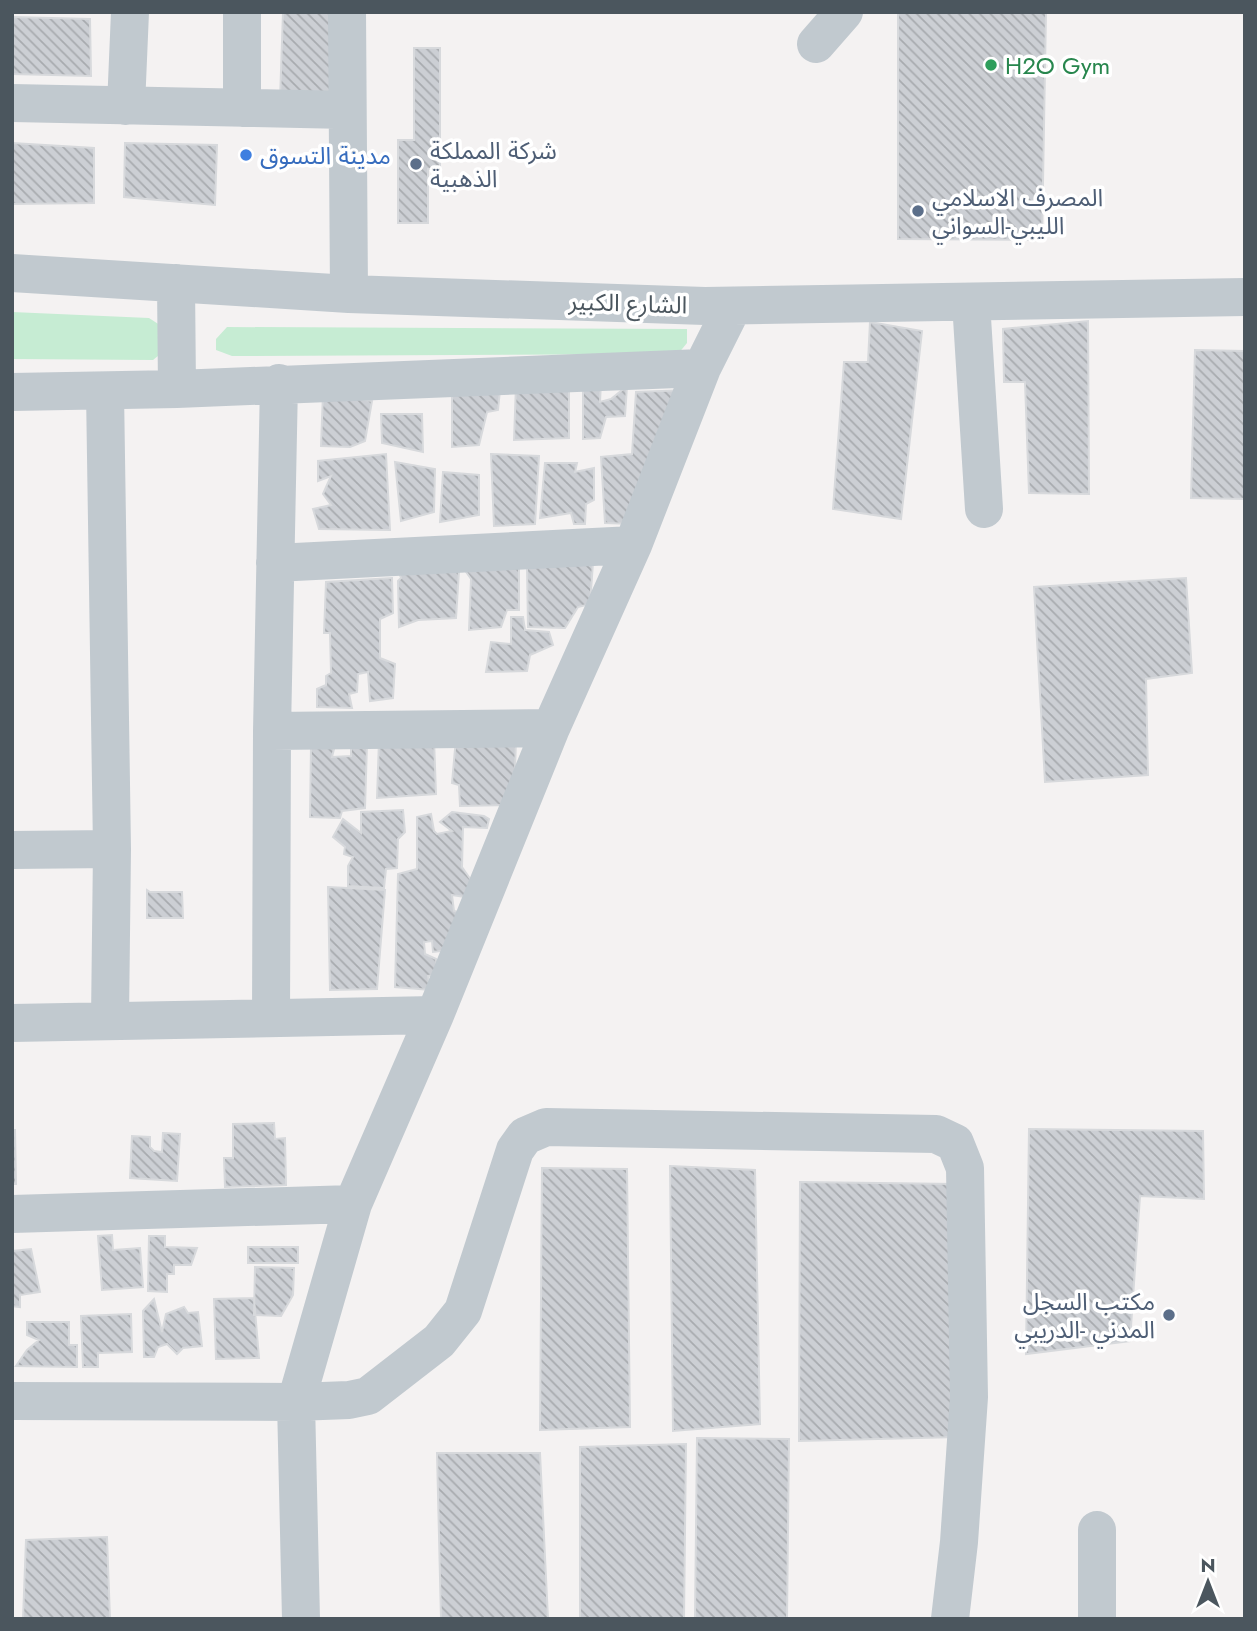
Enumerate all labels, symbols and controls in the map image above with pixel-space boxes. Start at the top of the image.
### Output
place label: H2O Gym [1005,48,1110,83]
marker: H2O Gym [983,57,999,73]
place label: شركة المملكة الذهبية [430,133,557,196]
place label: مدينة التسوق [260,138,391,173]
marker: مدينة التسوق [238,147,254,163]
marker: شركة المملكة الذهبية [408,156,424,172]
place label: المصرف الاسلامي الليبي-السواني [932,180,1103,244]
marker: المصرف الاسلامي الليبي-السواني [910,203,926,219]
street label: الشارع الكبير [567,283,688,323]
place label: مكتب السجل المدني -الدريبي [1014,1284,1155,1348]
marker: مكتب السجل المدني -الدريبي [1161,1307,1177,1323]
north arrow [1173,1547,1243,1617]
text: N [1200,1552,1216,1579]

